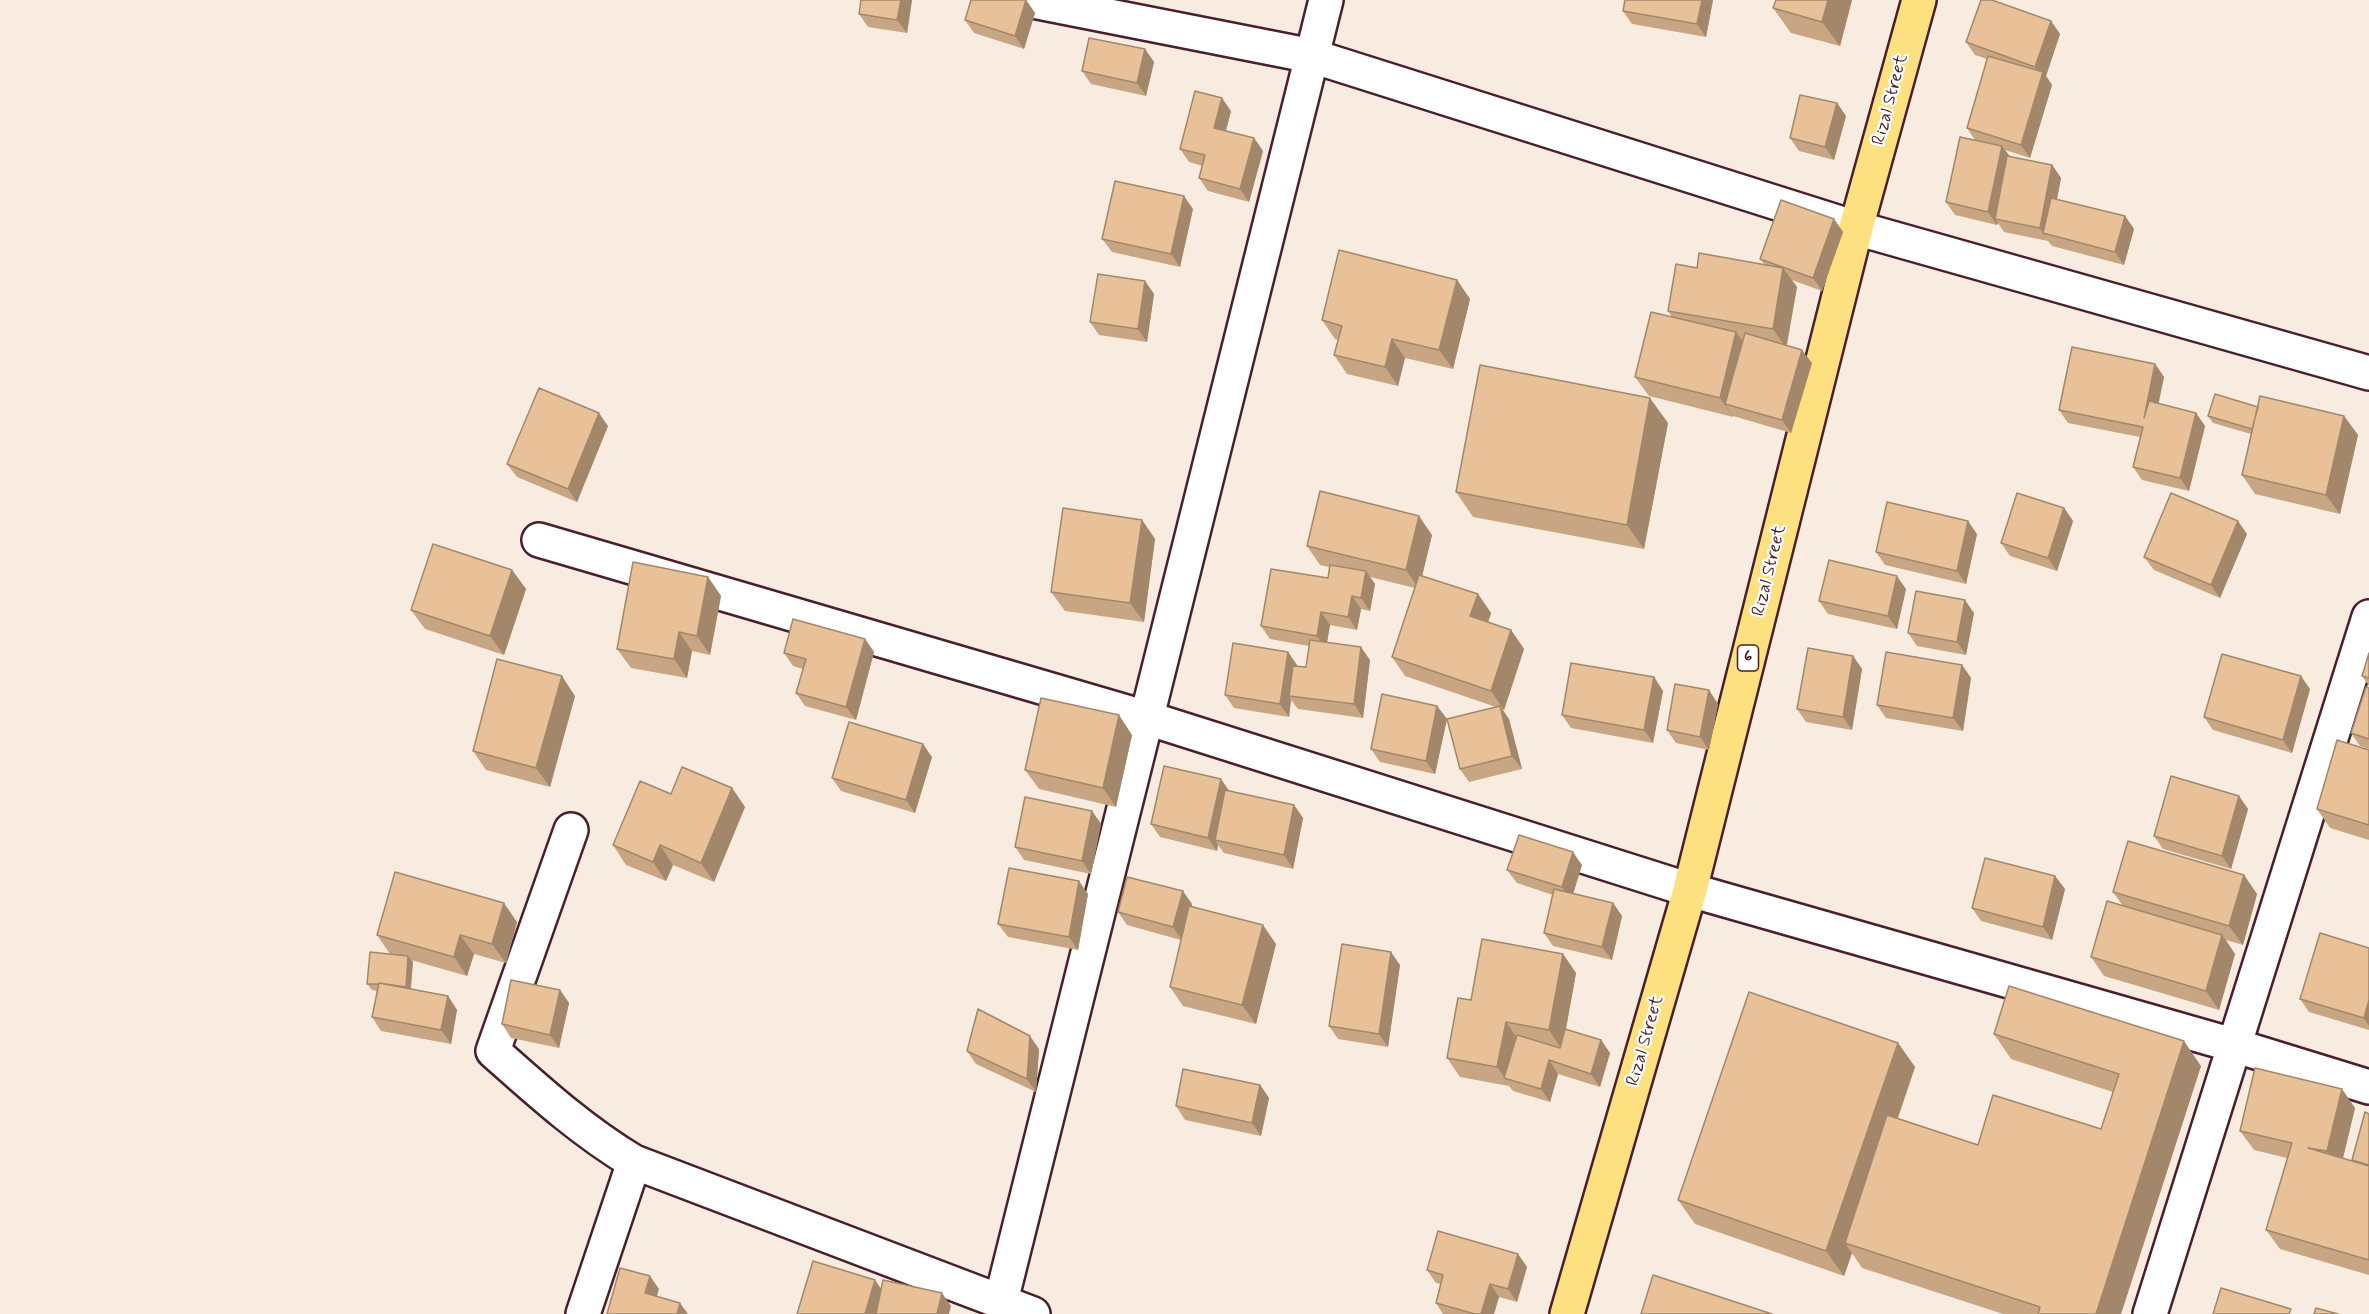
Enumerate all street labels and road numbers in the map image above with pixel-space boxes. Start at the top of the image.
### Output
street label: Rizal Street [1869,52,1913,148]
street label: Rizal Street [1748,523,1792,619]
road number: 6 [1738,645,1758,671]
street label: Rizal Street [1623,993,1669,1089]

